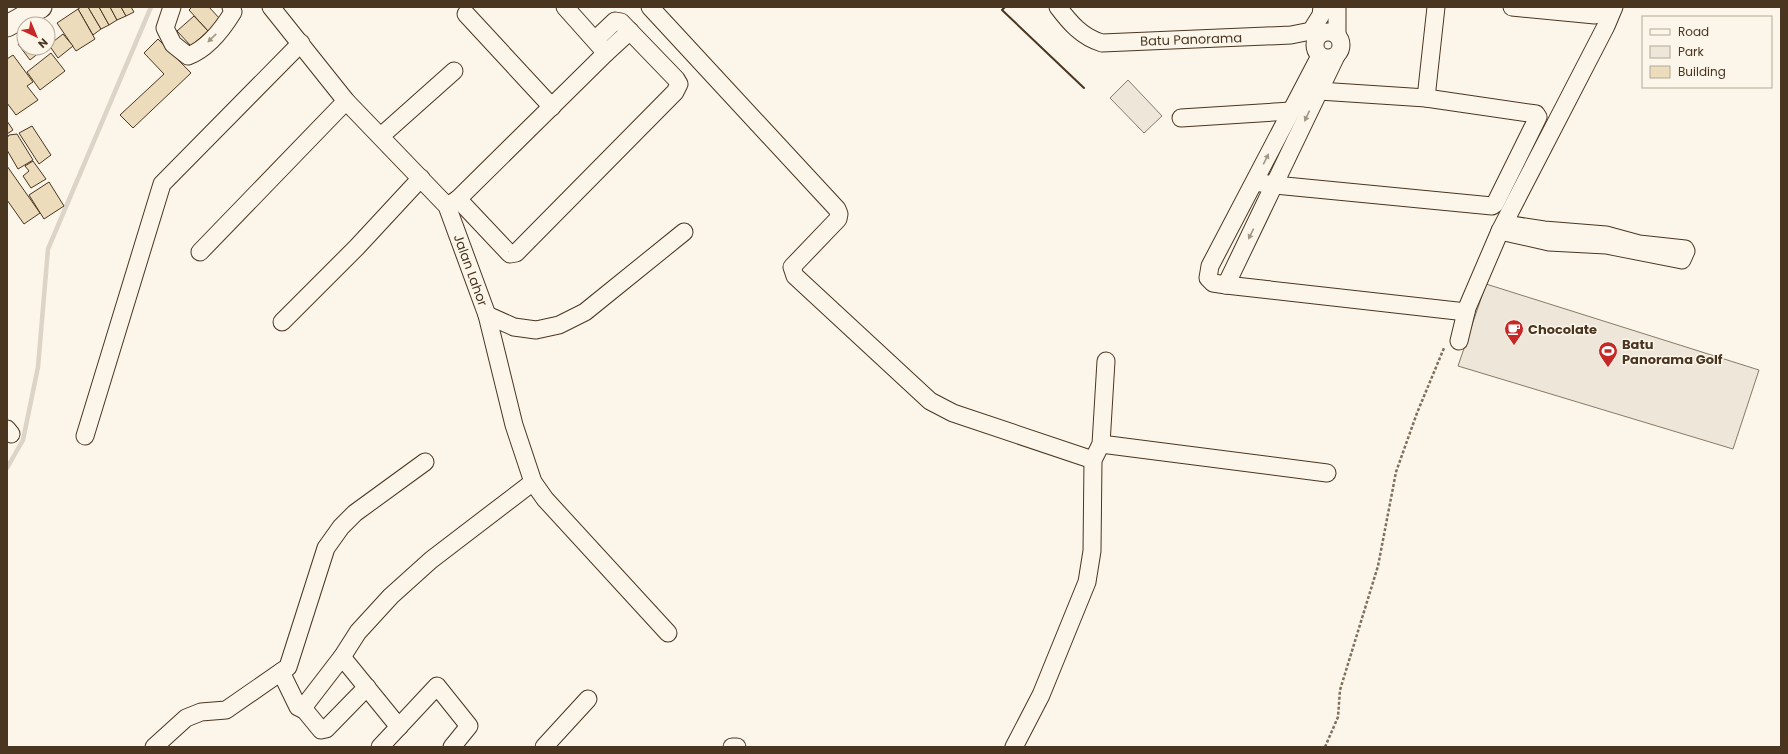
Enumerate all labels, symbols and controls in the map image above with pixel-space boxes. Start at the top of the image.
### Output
north arrow [16,16,56,56]
legend [1642,16,1772,88]
text: Road [1678,23,1709,40]
street label: Batu Panorama [1140,28,1242,51]
one-way arrow [207,33,217,43]
text: N [34,35,51,52]
text: Park [1678,43,1705,60]
text: Building [1678,63,1726,80]
one-way arrow [1304,111,1310,122]
one-way arrow [1263,154,1270,165]
one-way arrow [1248,228,1254,239]
street label: Jalan Lahor [449,232,492,309]
cafe icon: Chocolate [1503,318,1525,346]
place label: Chocolate [1528,320,1597,339]
place label: Batu Panorama Golf [1622,335,1723,369]
sports icon: Batu Panorama Golf [1597,340,1619,368]

